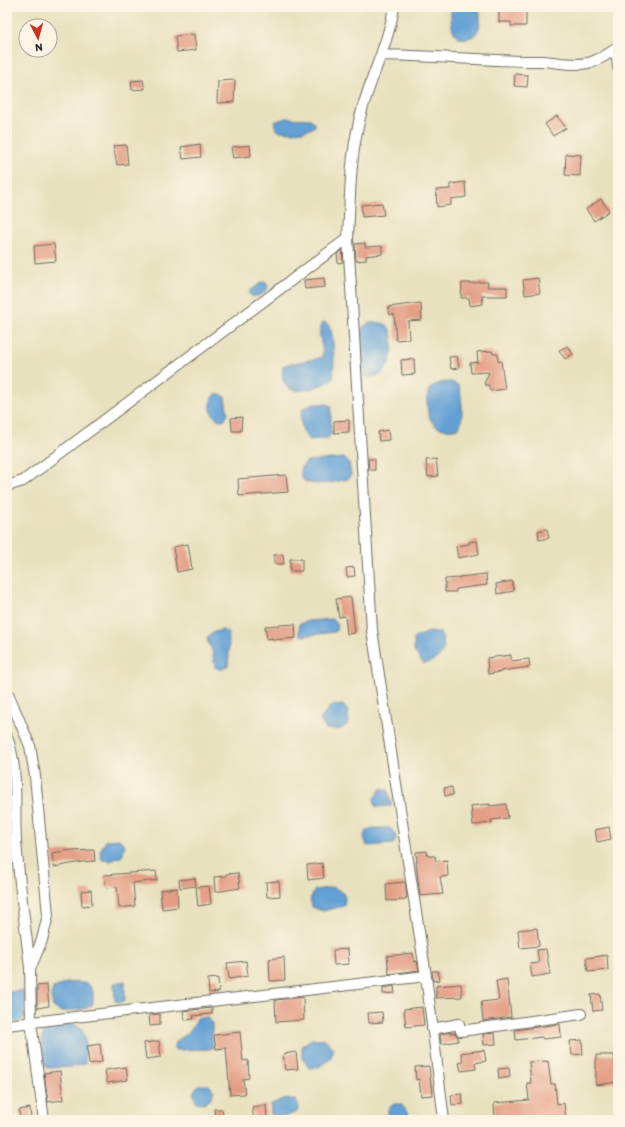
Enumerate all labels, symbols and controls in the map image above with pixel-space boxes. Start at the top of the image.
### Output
north arrow [18,18,58,58]
text: N [35,41,43,54]

